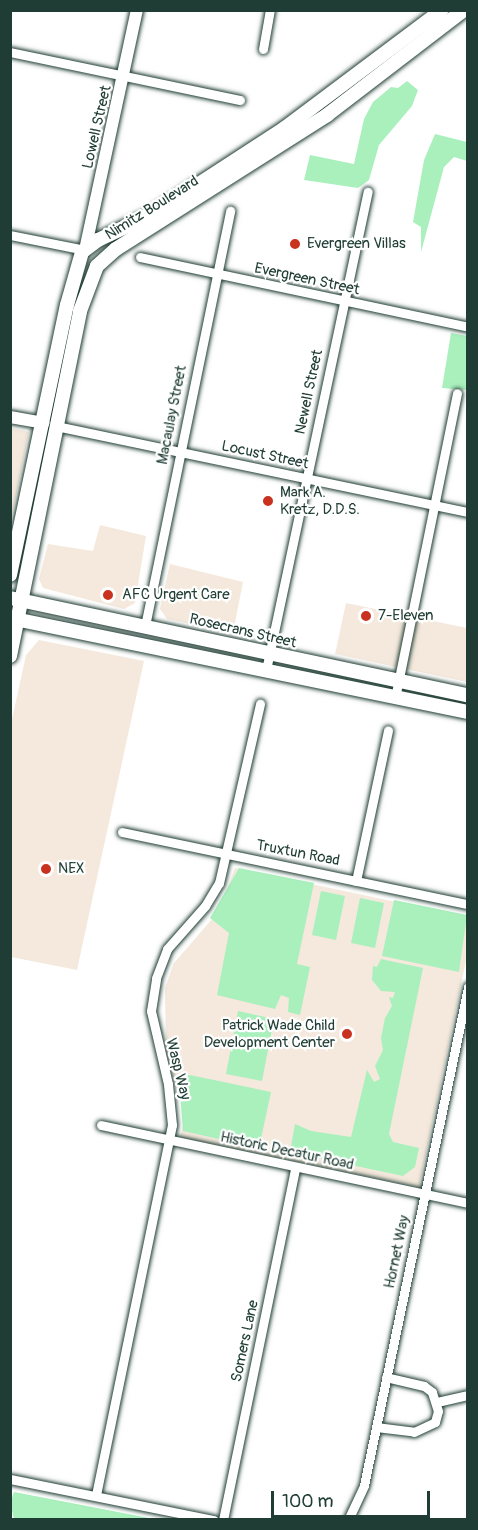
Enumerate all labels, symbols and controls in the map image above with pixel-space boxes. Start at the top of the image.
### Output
street label: Lowell Street [79,84,115,170]
street label: Nimitz Boulevard [102,172,202,244]
place label: Evergreen Villas [307,235,406,253]
marker: Evergreen Villas [288,237,302,251]
street label: Evergreen Street [253,259,361,299]
street label: Newell Street [291,348,327,436]
street label: Macaulay Street [154,364,190,466]
street label: Locust Street [220,437,310,473]
place label: Mark A. Kretz, D.D.S. [280,483,360,518]
marker: Mark A. Kretz, D.D.S. [261,494,275,508]
marker: AFC Urgent Care [99,586,117,604]
place label: AFC Urgent Care [122,586,230,604]
place label: 7-Eleven [378,607,433,625]
marker: 7-Eleven [359,609,373,623]
street label: Rosecrans Street [188,610,298,652]
street label: Truxtun Road [255,836,341,870]
place label: NEX [58,860,84,878]
marker: NEX [39,862,53,876]
place label: Patrick Wade Child Development Center [204,1016,335,1051]
marker: Patrick Wade Child Development Center [340,1027,354,1041]
street label: Wasp Way [162,1036,194,1102]
street label: Historic Decatur Road [219,1128,355,1174]
street label: Hornet Way [380,1214,414,1290]
street label: Somers Lane [228,1298,262,1384]
scale bar [274,1479,433,1517]
text: 100 m [282,1490,334,1513]

